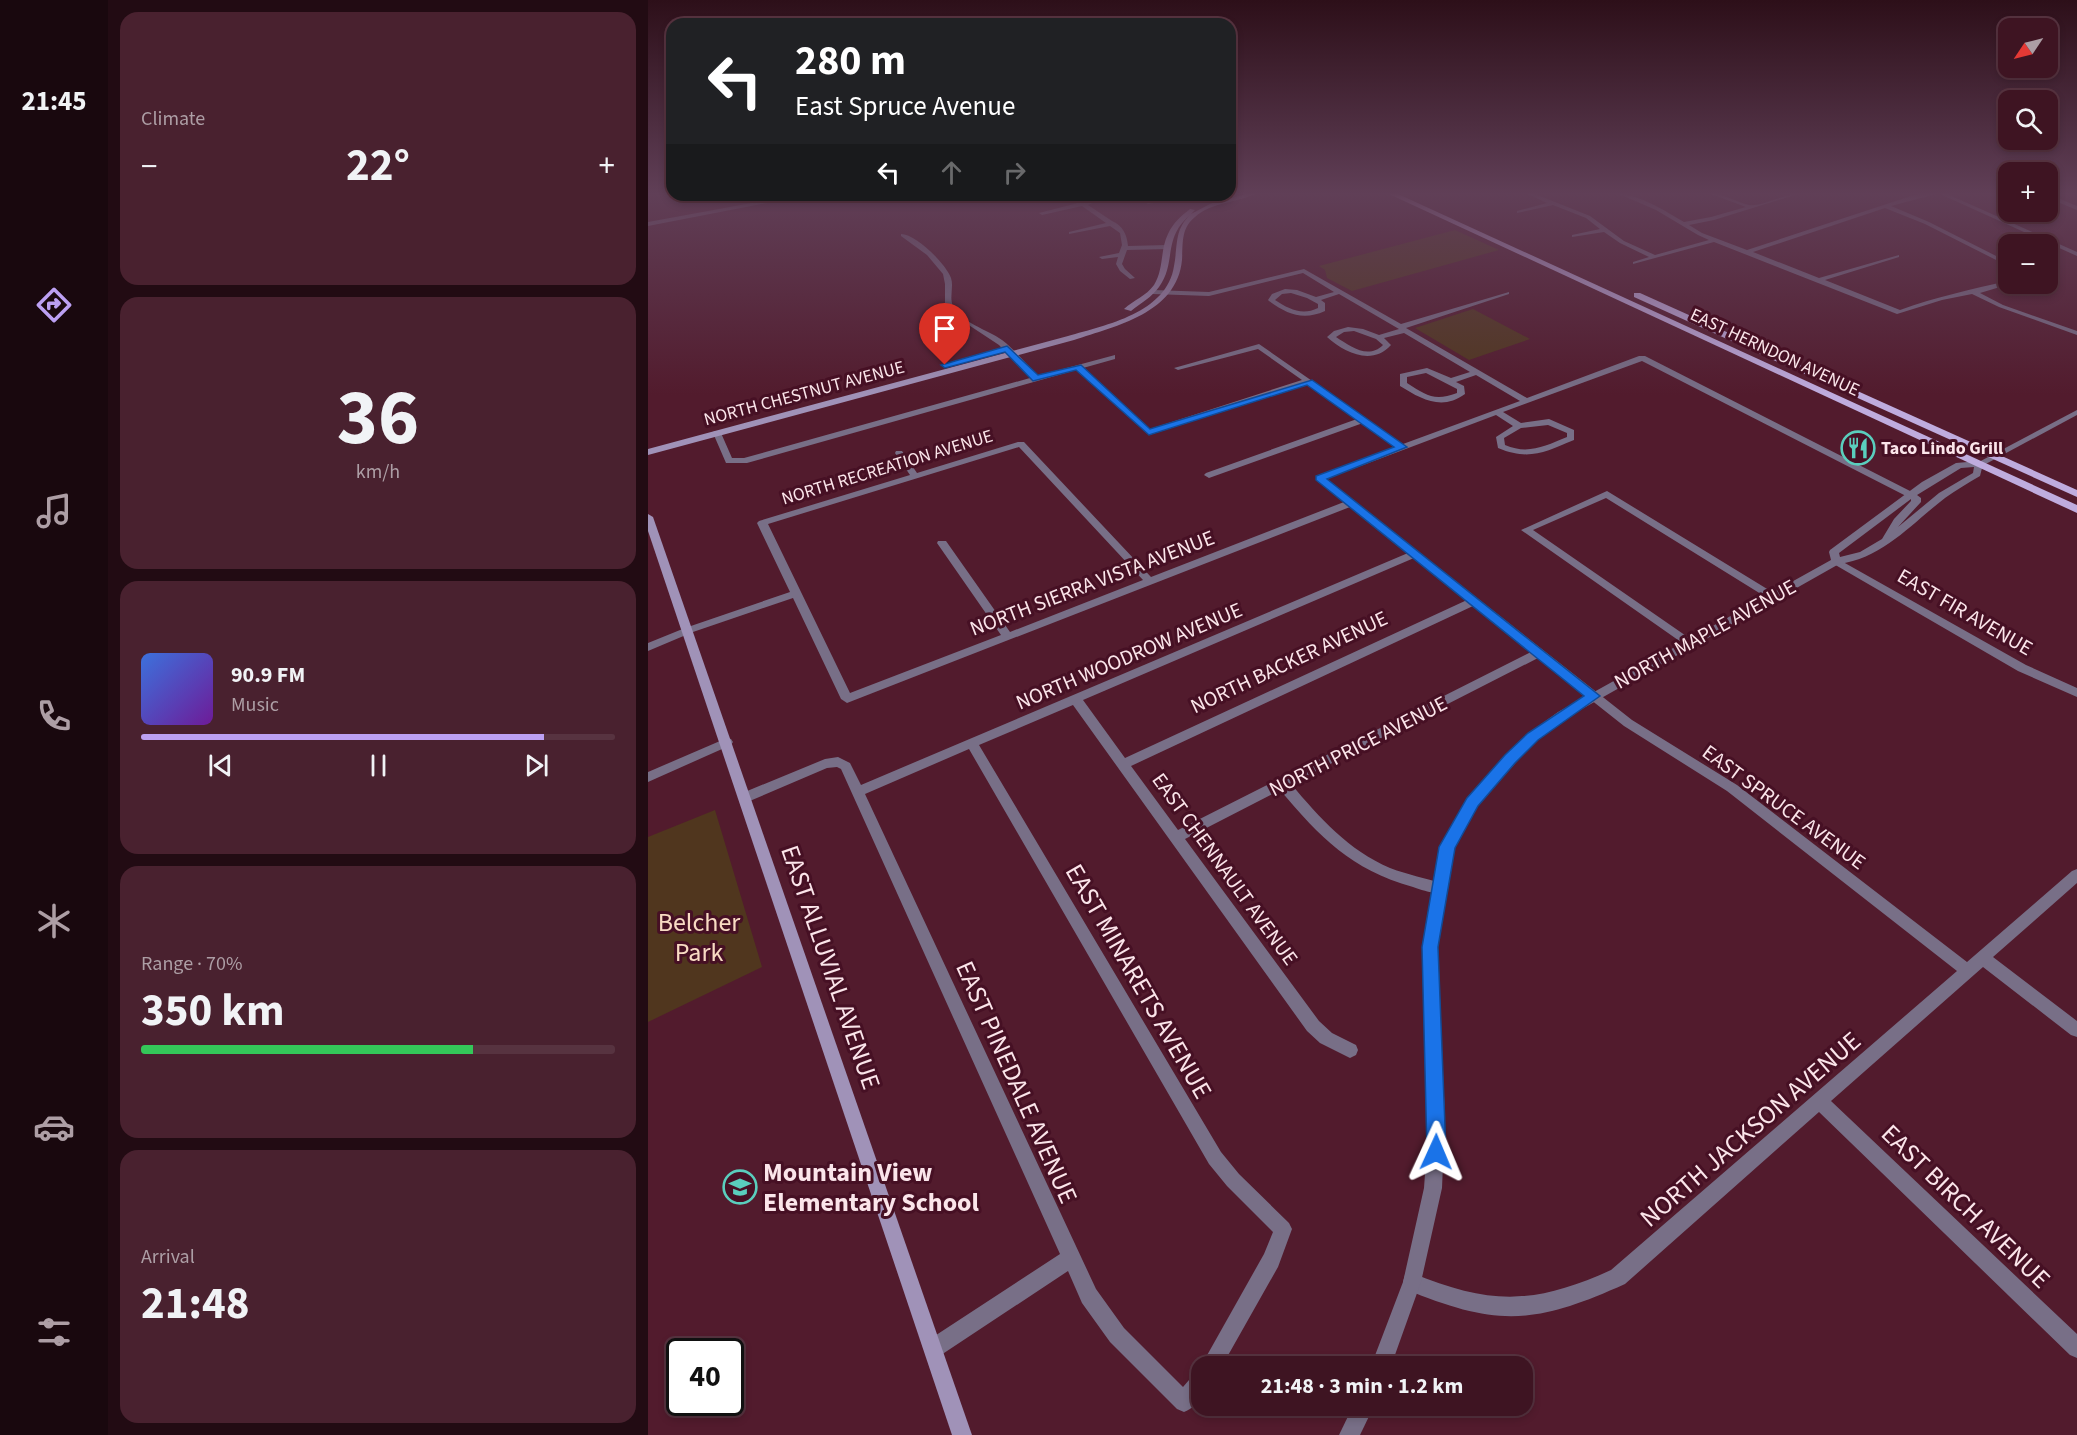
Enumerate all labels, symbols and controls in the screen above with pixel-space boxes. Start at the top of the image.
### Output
north arrow [1998,18,2058,78]
map controls [1998,18,2058,294]
text: 280 m [795,31,906,91]
icon: left [696,42,774,120]
text: 21:45 [21,82,87,121]
text: East Spruce Avenue [795,87,1015,126]
button: search [1998,90,2058,150]
text: Climate [141,105,205,133]
text: 22° [346,134,410,198]
text: − [141,143,157,190]
text: + [599,143,615,190]
icon: left [872,156,905,189]
icon: ahead [935,156,968,189]
icon: right [998,156,1031,189]
button: + [1998,162,2058,222]
button: − [1998,234,2058,294]
icon: directions [33,284,75,326]
street label: EAST HERNDON AVENUE [1686,302,1864,403]
pin [919,303,970,365]
icon: arrive [928,312,961,345]
street label: NORTH CHESTNUT AVENUE [701,355,907,432]
text: 36 [337,363,419,474]
street label: NORTH RECREATION AVENUE [778,423,996,512]
restaurant icon: Taco Lindo Grill [1840,430,1876,466]
place label: Taco Lindo Grill [1881,436,2003,461]
text: km/h [356,458,400,486]
icon: music [33,490,75,532]
street label: NORTH SIERRA VISTA AVENUE [965,522,1219,644]
street label: EAST FIR AVENUE [1892,561,2038,663]
street label: NORTH MAPLE AVENUE [1609,572,1801,696]
street label: NORTH WOODROW AVENUE [1011,595,1247,717]
street label: NORTH BACKER AVENUE [1185,603,1393,721]
text: 90.9 FM [231,659,305,691]
street label: NORTH PRICE AVENUE [1264,688,1452,804]
text: Music [231,691,279,719]
icon: phone [33,695,75,737]
street label: EAST SPRUCE AVENUE [1696,737,1872,877]
icon: previous [204,749,237,782]
icon: pause [362,749,395,782]
icon: next [520,749,553,782]
street label: EAST CHENNAULT AVENUE [1145,766,1305,972]
street label: EAST ALLUVIAL AVENUE [771,840,890,1094]
street label: EAST MINARETS AVENUE [1056,857,1221,1106]
icon: climate [33,900,75,942]
park label: Belcher Park [658,904,741,971]
text: Range · 70% [141,950,242,978]
street label: EAST PINEDALE AVENUE [946,955,1087,1209]
text: 350 km [141,979,285,1043]
street label: NORTH JACKSON AVENUE [1632,1023,1869,1236]
icon: car [33,1106,75,1148]
street label: EAST BIRCH AVENUE [1873,1116,2058,1297]
position arrow [1404,1120,1468,1184]
place label: Mountain View Elementary School [763,1154,980,1221]
school or university icon: Mountain View Elementary School [722,1169,758,1205]
text: Arrival [141,1243,195,1271]
text: 21:48 [141,1272,250,1336]
icon: filters [33,1311,75,1353]
speed limit sign: 40 [666,1338,744,1416]
text: 21:48 · 3 min · 1.2 km [1261,1370,1463,1402]

